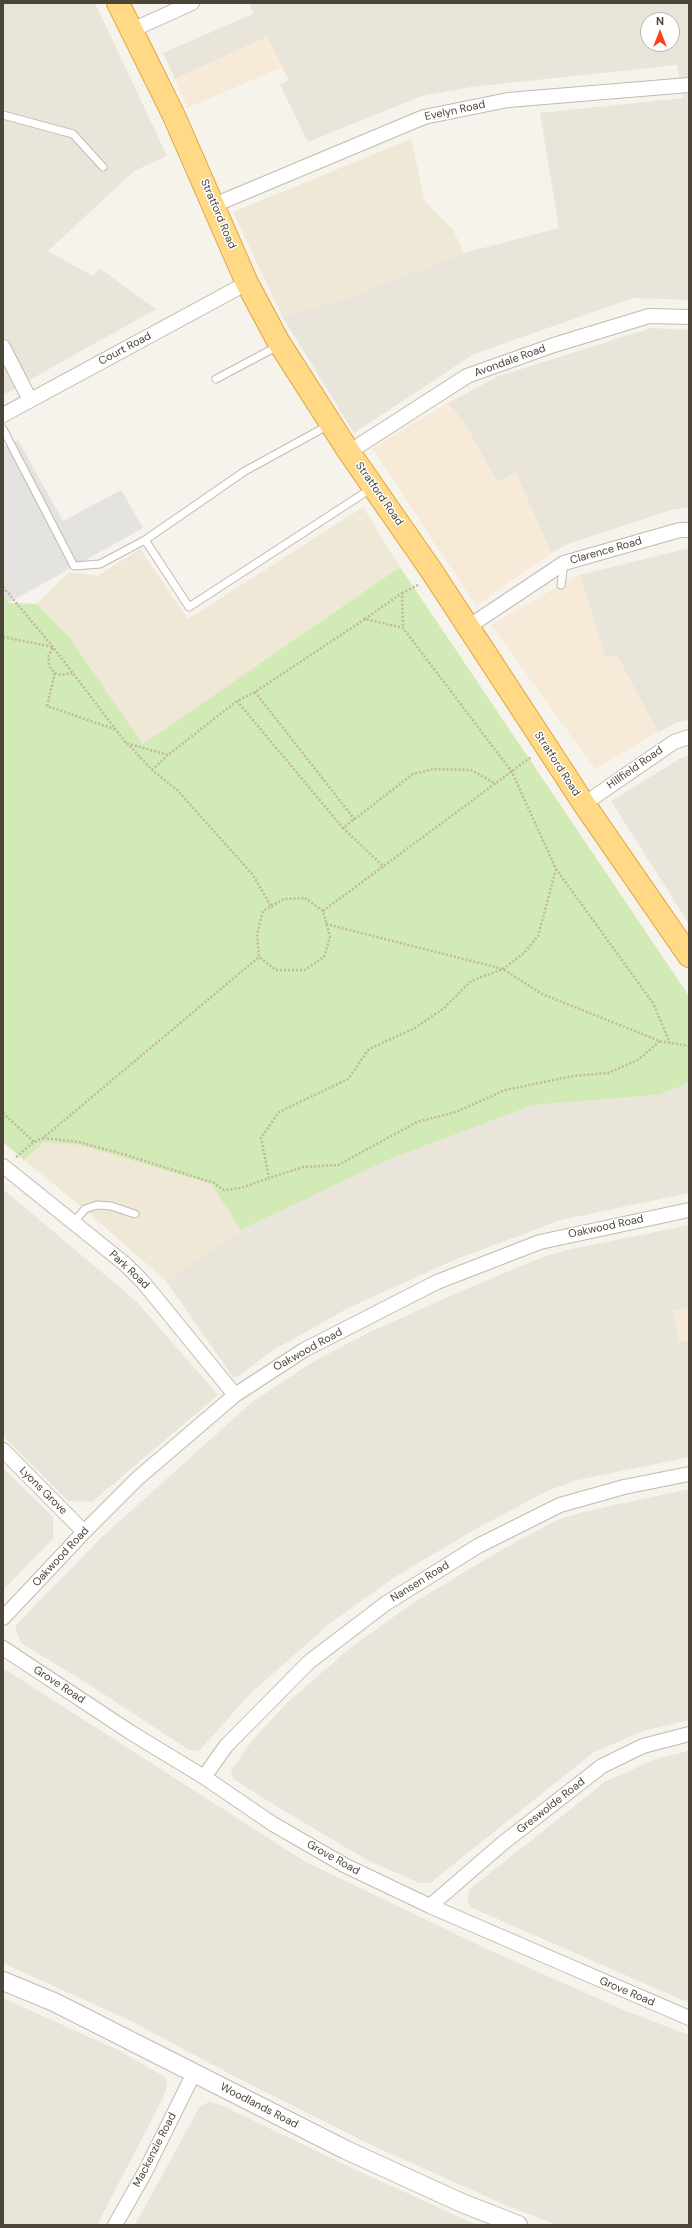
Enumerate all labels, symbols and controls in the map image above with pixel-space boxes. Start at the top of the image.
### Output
north arrow [640,12,680,52]
text: N [656,14,664,28]
street label: Evelyn Road [424,98,486,124]
street label: Stratford Road [197,177,239,251]
street label: Court Road [96,330,154,368]
street label: Avondale Road [472,342,548,380]
street label: Stratford Road [352,460,406,528]
street label: Clarence Road [569,534,643,568]
street label: Stratford Road [531,729,583,799]
street label: Hillfield Road [604,744,666,792]
street label: Oakwood Road [567,1213,645,1241]
street label: Park Road [106,1248,152,1292]
street label: Oakwood Road [271,1326,345,1374]
street label: Lyons Grove [16,1464,70,1518]
street label: Oakwood Road [30,1524,92,1590]
street label: Nansen Road [388,1559,452,1605]
street label: Grove Road [31,1663,87,1707]
street label: Greswolde Road [514,1775,588,1837]
street label: Grove Road [304,1838,362,1878]
street label: Grove Road [597,1974,657,2010]
street label: Woodlands Road [218,2081,300,2131]
street label: Mackenzie Road [131,2111,179,2189]

